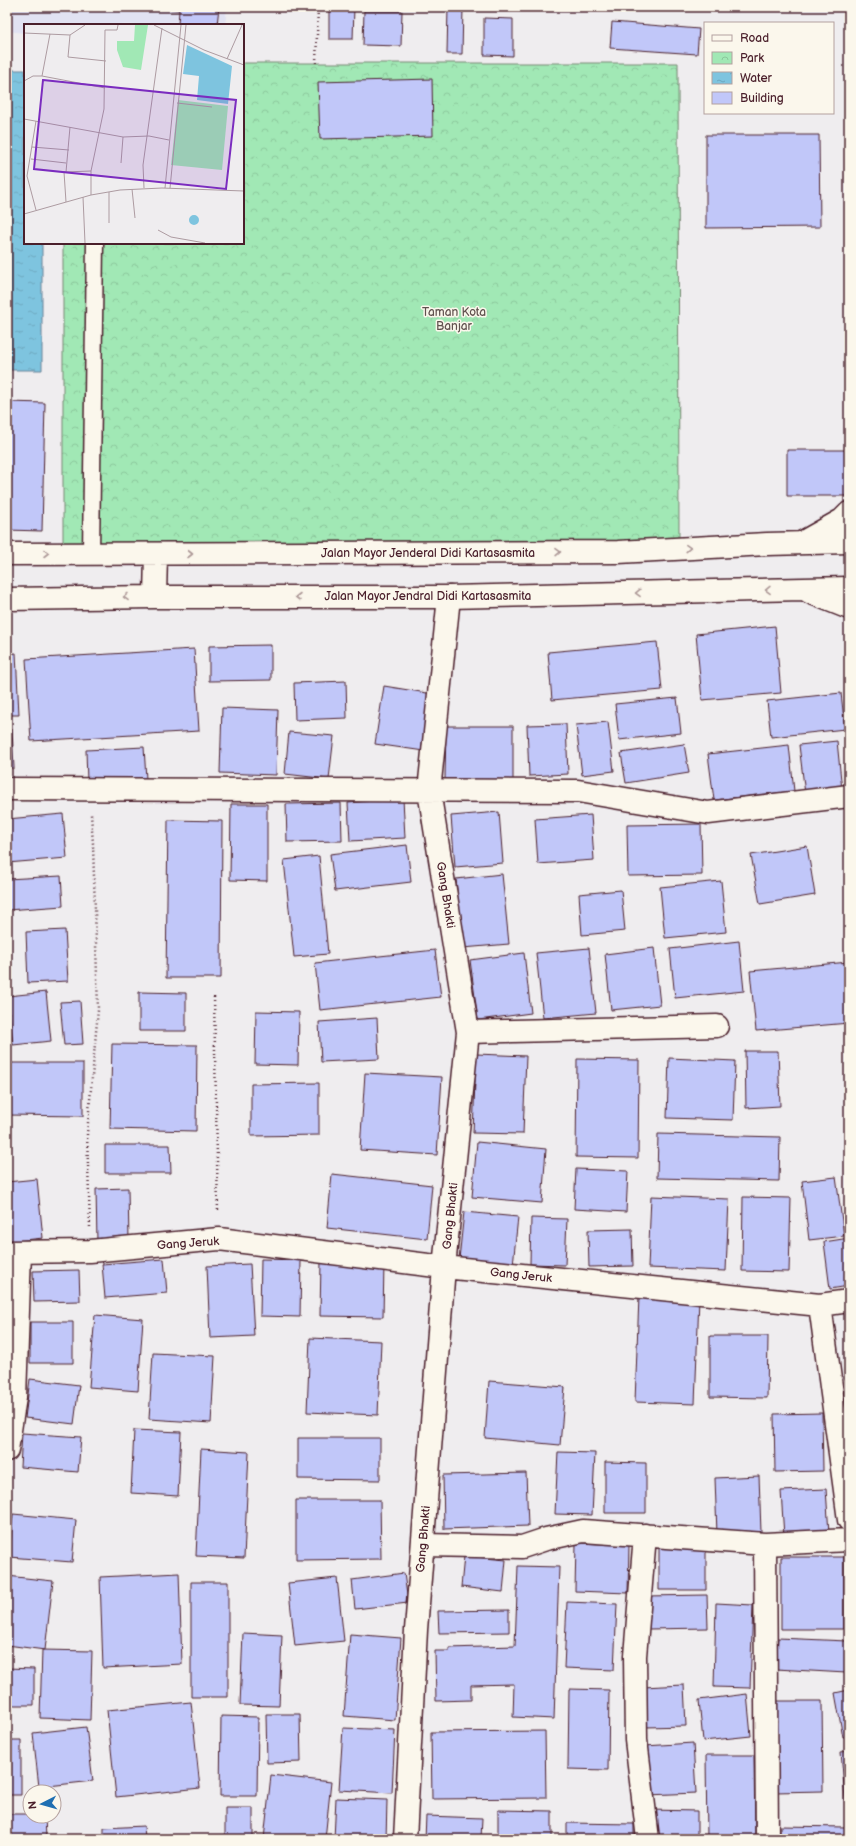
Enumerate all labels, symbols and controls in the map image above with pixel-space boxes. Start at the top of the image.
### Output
legend [704,22,834,114]
inset map [24,24,244,244]
text: Road [740,31,769,46]
text: Park [740,51,764,66]
text: Water [740,71,772,86]
text: Building [740,91,784,106]
park label: Taman Kota Banjar [422,305,486,334]
one-way arrow [685,544,691,552]
street label: Jalan Mayor Jenderal Didi Kartasasmita [321,546,535,561]
one-way arrow [555,548,561,556]
one-way arrow [43,549,49,557]
one-way arrow [187,550,193,558]
one-way arrow [765,585,771,594]
street label: Jalan Mayor Jendral Didi Kartasasmita [325,589,532,604]
one-way arrow [635,589,641,597]
one-way arrow [123,593,129,601]
one-way arrow [295,593,301,601]
street label: Gang Bhakti [433,861,458,930]
street label: Gang Bhakti [440,1182,461,1250]
street label: Gang Jeruk [157,1234,220,1253]
street label: Gang Jeruk [489,1265,553,1286]
street label: Gang Bhakti [413,1505,434,1573]
north arrow [22,1784,62,1824]
text: N [26,1800,39,1810]

